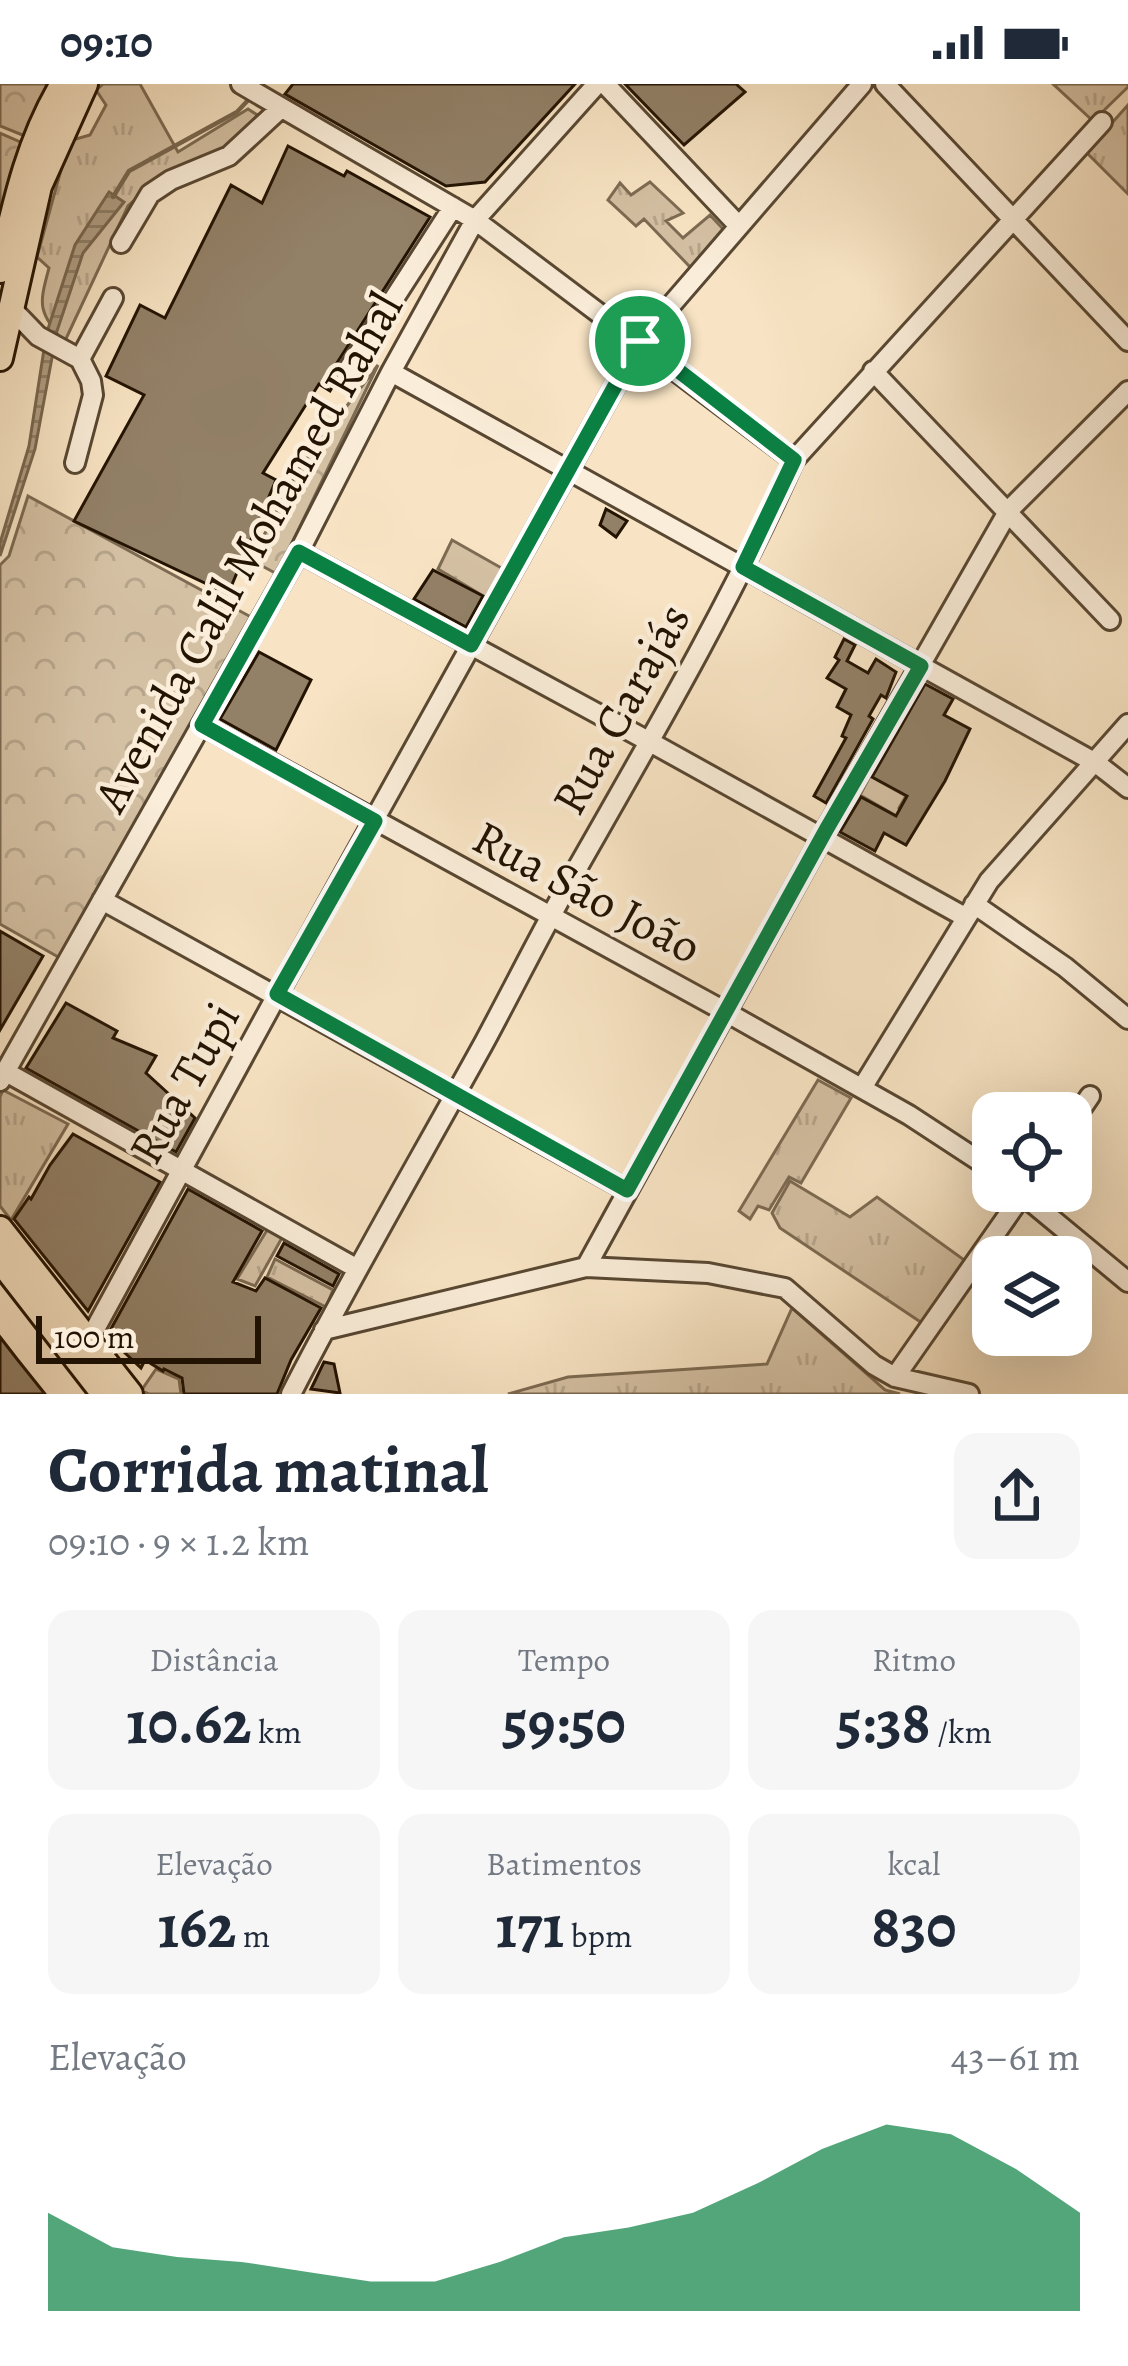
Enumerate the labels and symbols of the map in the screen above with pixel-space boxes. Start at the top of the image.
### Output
street label: Avenida Calil Mohamed Rahal [77,280,419,824]
pin [589,290,691,392]
street label: Rua Carajás [536,592,706,826]
street label: Rua São João [461,804,713,980]
street label: Rua Tupi [113,990,255,1176]
scale bar [36,1310,261,1363]

